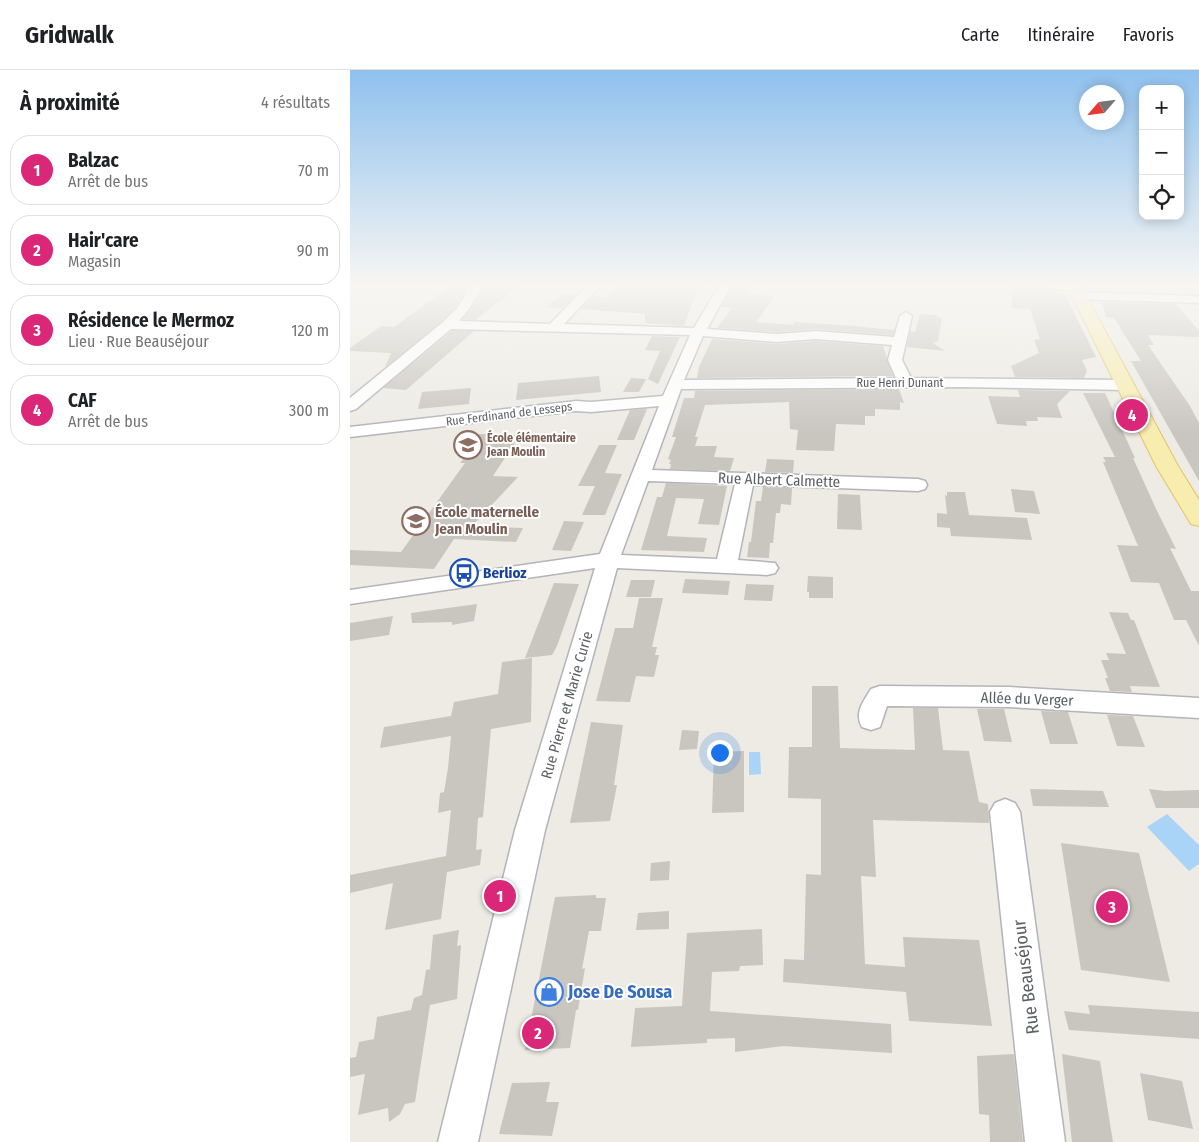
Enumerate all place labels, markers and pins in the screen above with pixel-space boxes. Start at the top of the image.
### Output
pin: 4 [1116,396,1148,434]
place label: École élémentaire Jean Moulin [486,429,576,459]
school or university icon: École élémentaire Jean Moulin [453,430,483,460]
place label: École maternelle Jean Moulin [434,503,539,538]
school or university icon: École maternelle Jean Moulin [401,506,431,536]
bus stop icon: Berlioz [449,558,479,588]
place label: Berlioz [483,564,527,582]
pin: 1 [484,877,516,915]
pin: 3 [1096,888,1128,926]
shop icon: Jose De Sousa [534,977,564,1007]
place label: Jose De Sousa [567,981,672,1003]
pin: 2 [522,1014,554,1052]

